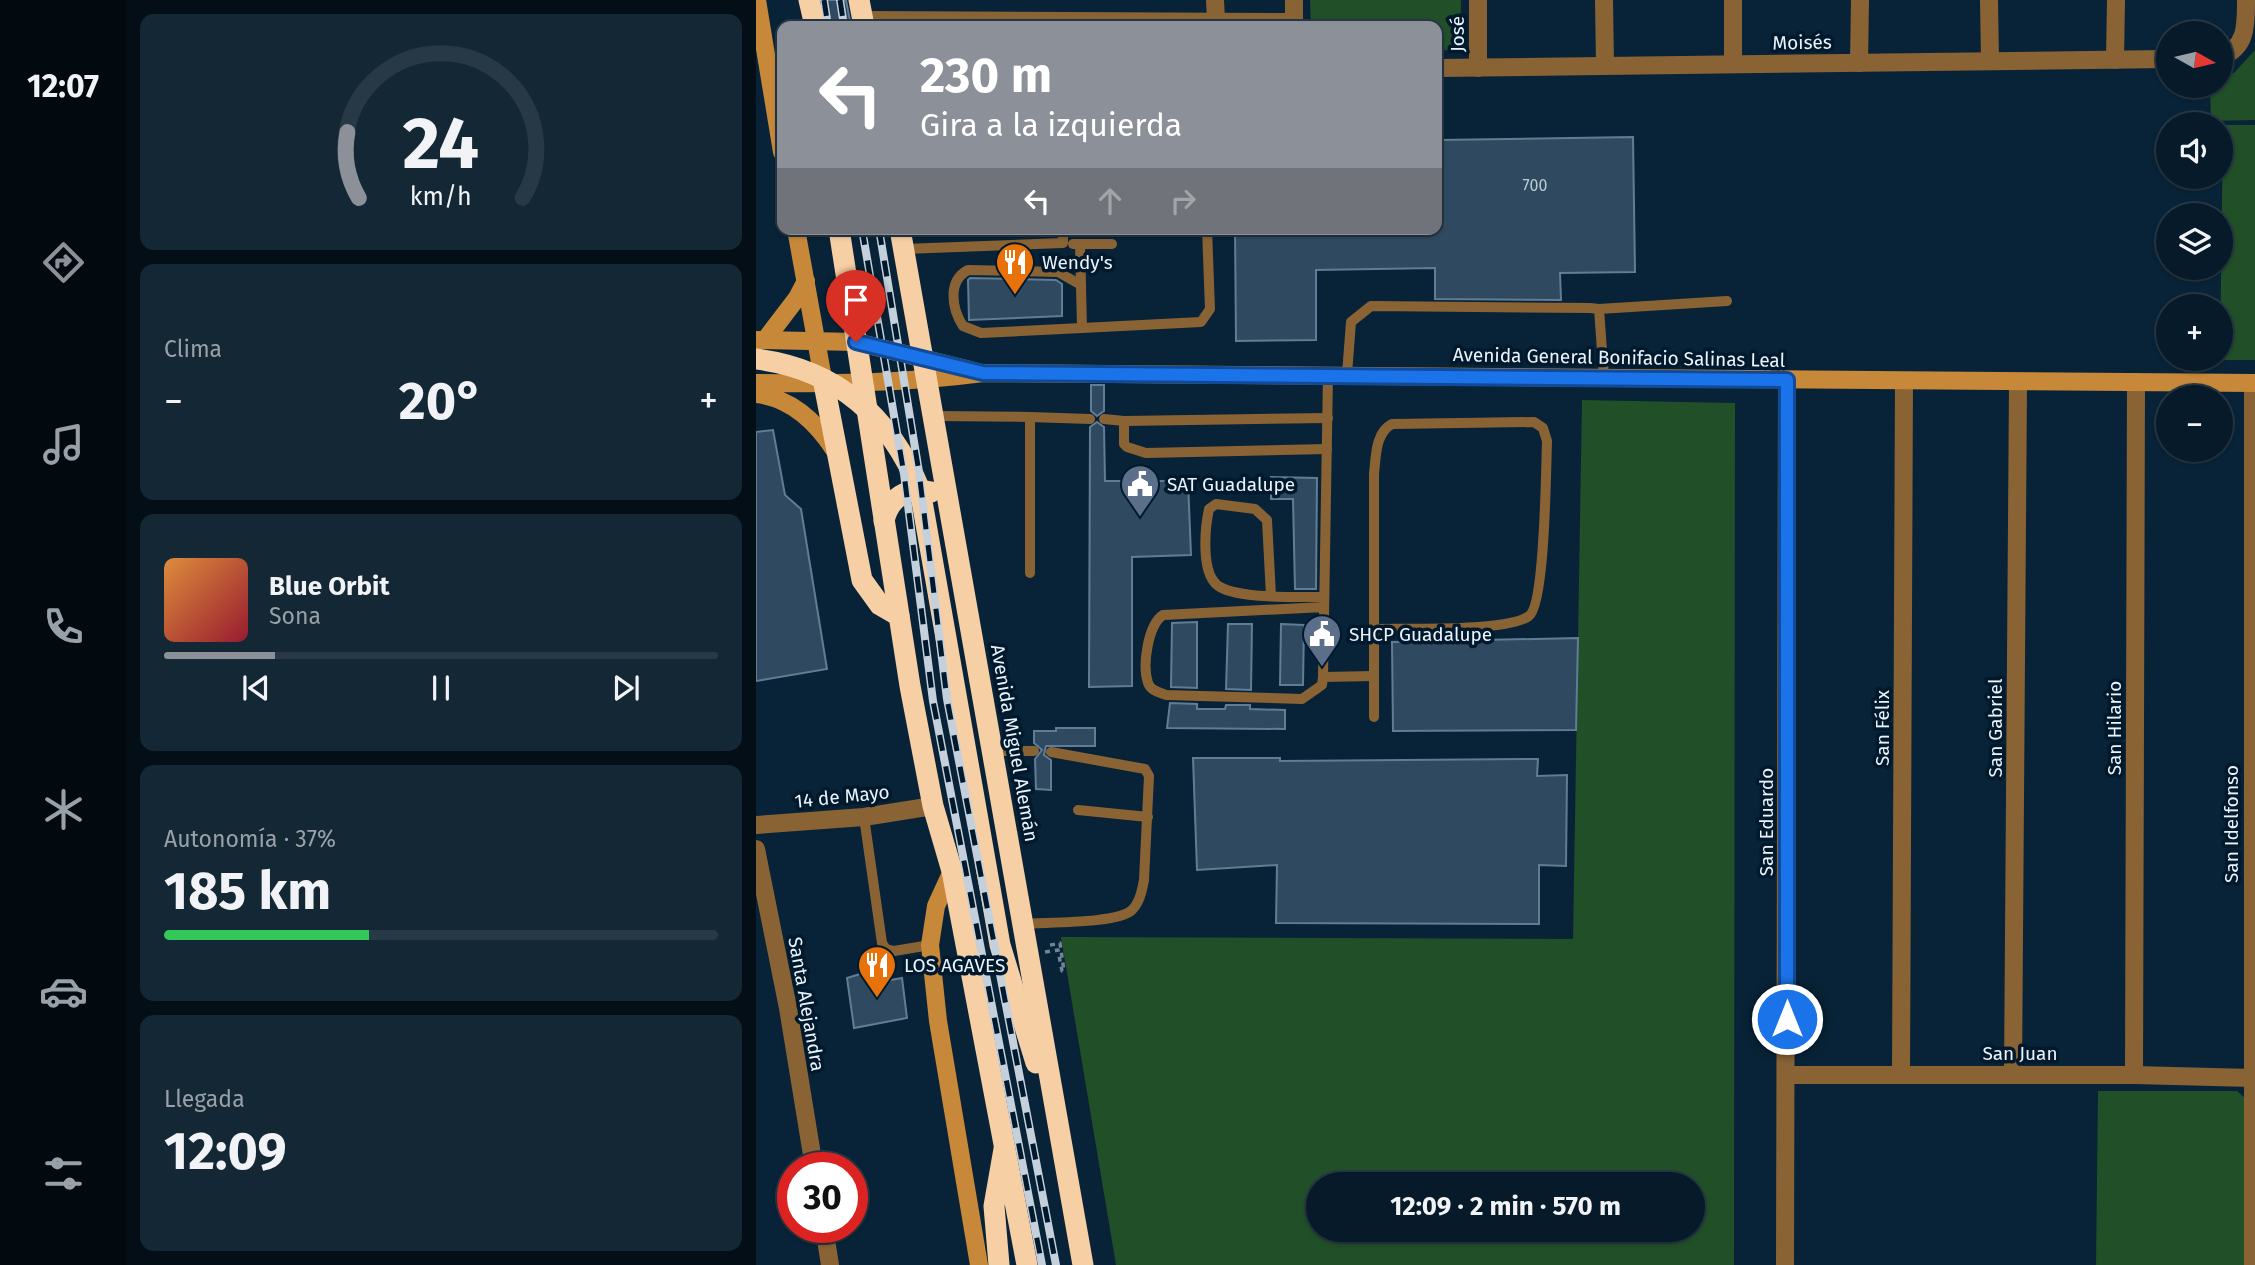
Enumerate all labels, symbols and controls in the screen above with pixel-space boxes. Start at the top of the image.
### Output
street label: José [1446,16,1469,52]
north arrow [2156,21,2233,98]
map controls [2156,21,2233,462]
street label: Moisés [1772,30,1832,55]
text: 230 m [920,46,1052,105]
icon: left [805,49,896,140]
text: 12:07 [27,67,99,105]
text: 24 [403,100,479,187]
text: Gira a la izquierda [920,106,1182,144]
button: sound [2156,112,2233,189]
house number: 700 [1523,176,1547,195]
text: km/h [410,182,472,212]
icon: left [1018,182,1056,220]
icon: ahead [1091,182,1129,220]
icon: right [1164,182,1202,220]
button: layers [2156,203,2233,280]
icon: directions [39,238,88,287]
restaurant icon: Wendy's [994,241,1036,296]
place label: Wendy's [1042,251,1113,274]
pin [826,270,886,342]
icon: arrive [837,281,875,319]
button: + [2156,294,2233,371]
text: Clima [164,335,222,363]
street label: Avenida General Bonifacio Salinas Leal [1453,343,1786,372]
text: 20° [399,370,483,433]
text: − [164,378,183,424]
text: + [699,378,718,424]
button: − [2156,385,2233,462]
icon: music [39,420,88,469]
public building icon: SAT Guadalupe [1119,463,1161,518]
place label: SAT Guadalupe [1167,473,1295,496]
text: Blue Orbit [269,571,389,602]
icon: phone [39,602,88,651]
text: Sona [269,602,321,630]
public building icon: SHCP Guadalupe [1301,613,1343,668]
place label: SHCP Guadalupe [1349,623,1492,646]
street label: Avenida Miguel Alemán [986,643,1043,844]
icon: previous [237,669,275,707]
icon: pause [422,669,460,707]
icon: next [607,669,645,707]
street label: San Gabriel [1984,678,2007,778]
street label: San Hilario [2103,681,2126,775]
street label: San Félix [1871,689,1894,766]
street label: San Idelfonso [2220,765,2243,883]
street label: San Eduardo [1755,768,1778,876]
street label: 14 de Mayo [793,780,891,813]
icon: climate [39,785,88,834]
text: Autonomía · 37% [164,825,336,853]
text: 185 km [164,860,331,923]
street label: Santa Alejandra [783,935,830,1073]
restaurant icon: LOS AGAVES [856,944,898,999]
place label: LOS AGAVES [904,954,1005,977]
icon: car [39,967,88,1016]
position arrow [1750,982,1824,1056]
street label: San Juan [1982,1042,2058,1065]
text: Llegada [164,1085,245,1113]
text: 12:09 [164,1120,287,1183]
icon: filters [39,1149,88,1198]
speed limit sign: 30 [777,1152,868,1243]
text: 12:09 · 2 min · 570 m [1390,1191,1621,1222]

